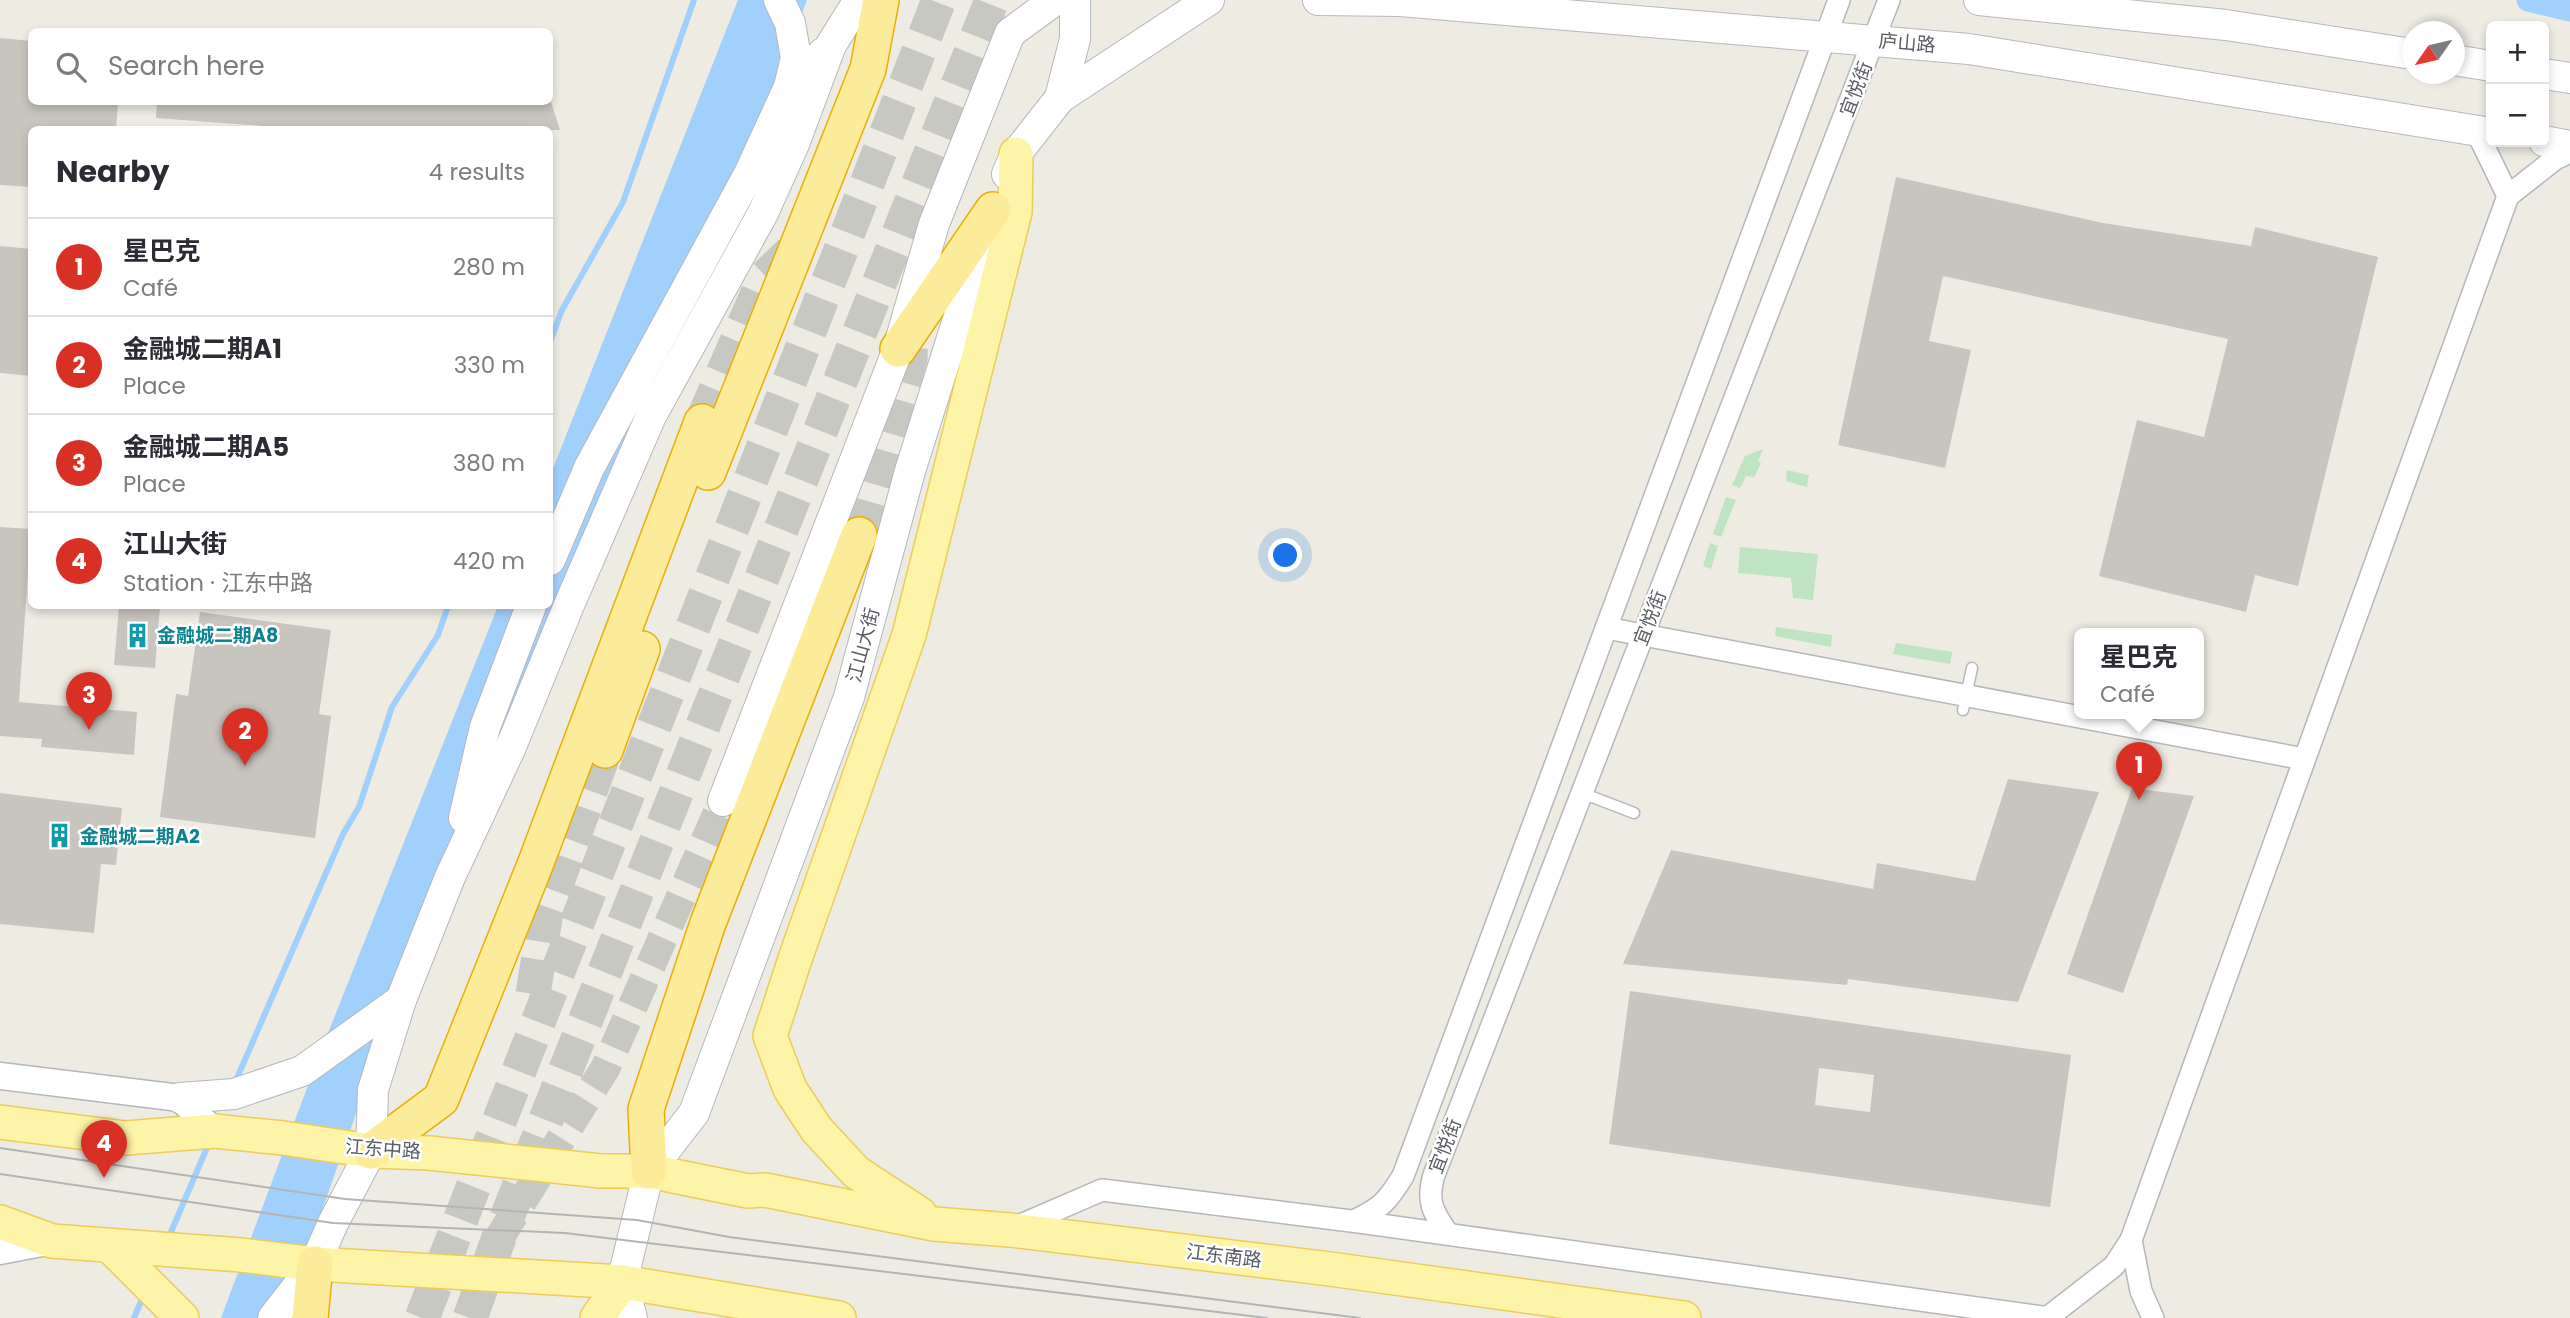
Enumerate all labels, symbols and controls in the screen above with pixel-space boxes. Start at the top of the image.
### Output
north arrow [2402,21,2465,84]
map controls [2486,21,2549,147]
button: + [2486,21,2549,84]
street label: 庐山路 [1877,27,1937,59]
search box [28,28,553,105]
icon: search [52,48,90,86]
text: Search here [108,48,265,84]
street label: 宜悦街 [1833,58,1879,120]
button: − [2486,84,2549,147]
text: Nearby [56,150,170,193]
text: 4 results [429,156,525,188]
text: 星巴克 [123,233,201,269]
text: 1 [75,251,83,283]
text: 280 m [453,251,525,283]
text: Café [123,272,178,304]
text: 金融城二期A1 [123,331,282,367]
text: 2 [72,349,86,381]
text: 330 m [454,349,525,381]
text: Place [123,370,186,402]
text: 金融城二期A5 [123,429,289,465]
text: 3 [72,447,86,479]
text: 380 m [453,447,525,479]
text: Place [123,468,186,500]
text: 江山大街 [123,526,227,562]
your location [1268,538,1302,572]
text: 4 [71,545,87,577]
text: 420 m [453,545,525,577]
text: Station · 江东中路 [123,567,313,599]
street label: 宜悦街 [1627,587,1673,649]
street label: 江山大街 [840,605,886,685]
building icon: 金融城二期A8 [123,621,151,649]
place label: 金融城二期A8 [157,622,278,649]
popup [2074,628,2204,719]
text: 星巴克 [2100,639,2178,675]
pin: 3 [66,672,112,730]
text: Café [2100,678,2155,710]
pin: 2 [222,708,268,766]
pin: 1 [2116,742,2162,800]
building icon: 金融城二期A2 [46,822,74,850]
place label: 金融城二期A2 [80,823,200,850]
street label: 宜悦街 [1422,1115,1468,1177]
pin: 4 [81,1120,127,1178]
street label: 江东中路 [344,1133,422,1165]
street label: 江东南路 [1185,1238,1263,1274]

